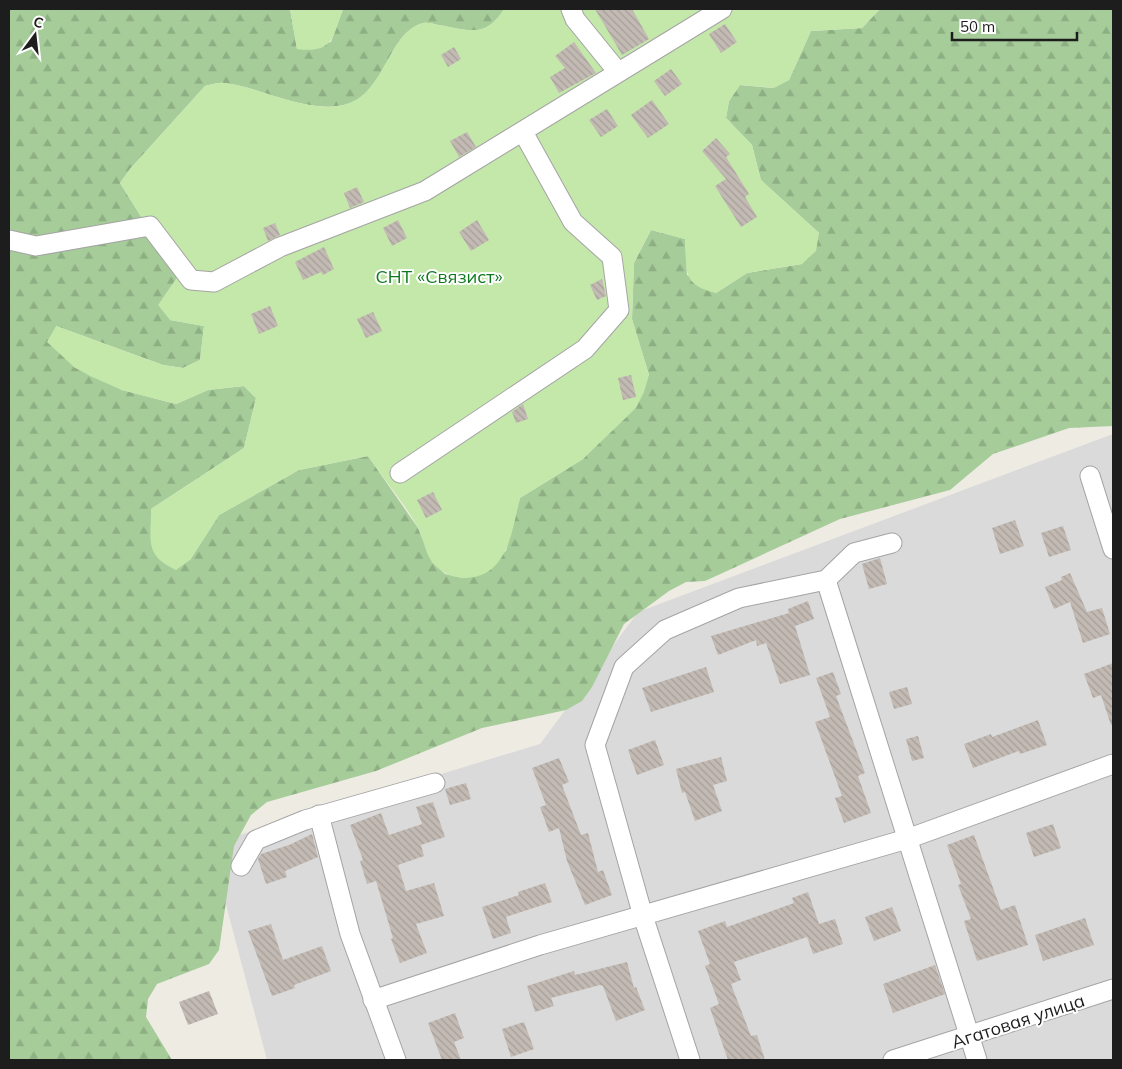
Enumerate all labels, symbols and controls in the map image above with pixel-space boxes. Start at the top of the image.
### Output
north arrow [10,10,60,60]
scale bar [952,10,1077,42]
text: С [31,13,45,32]
text: 50 m [960,17,995,36]
park label: СНТ «Связист» [375,265,503,288]
street label: Агатовая улица [948,989,1088,1053]

